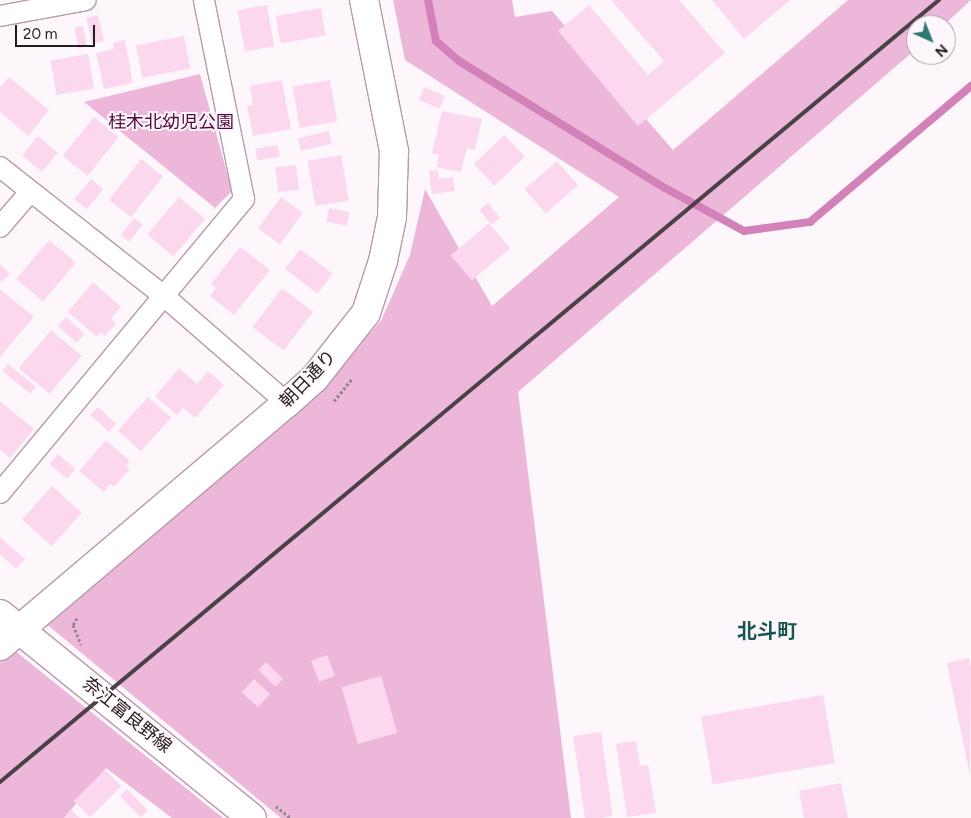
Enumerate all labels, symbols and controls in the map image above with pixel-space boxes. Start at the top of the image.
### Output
scale bar [18,15,98,47]
north arrow [906,15,956,65]
text: 20 m [23,25,57,43]
text: N [931,41,951,60]
park label: 桂木北幼児公園 [108,111,234,133]
street label: 朝日通り [275,346,341,412]
district label: 北斗町 [737,619,797,643]
street label: 奈江富良野線 [78,673,176,757]

